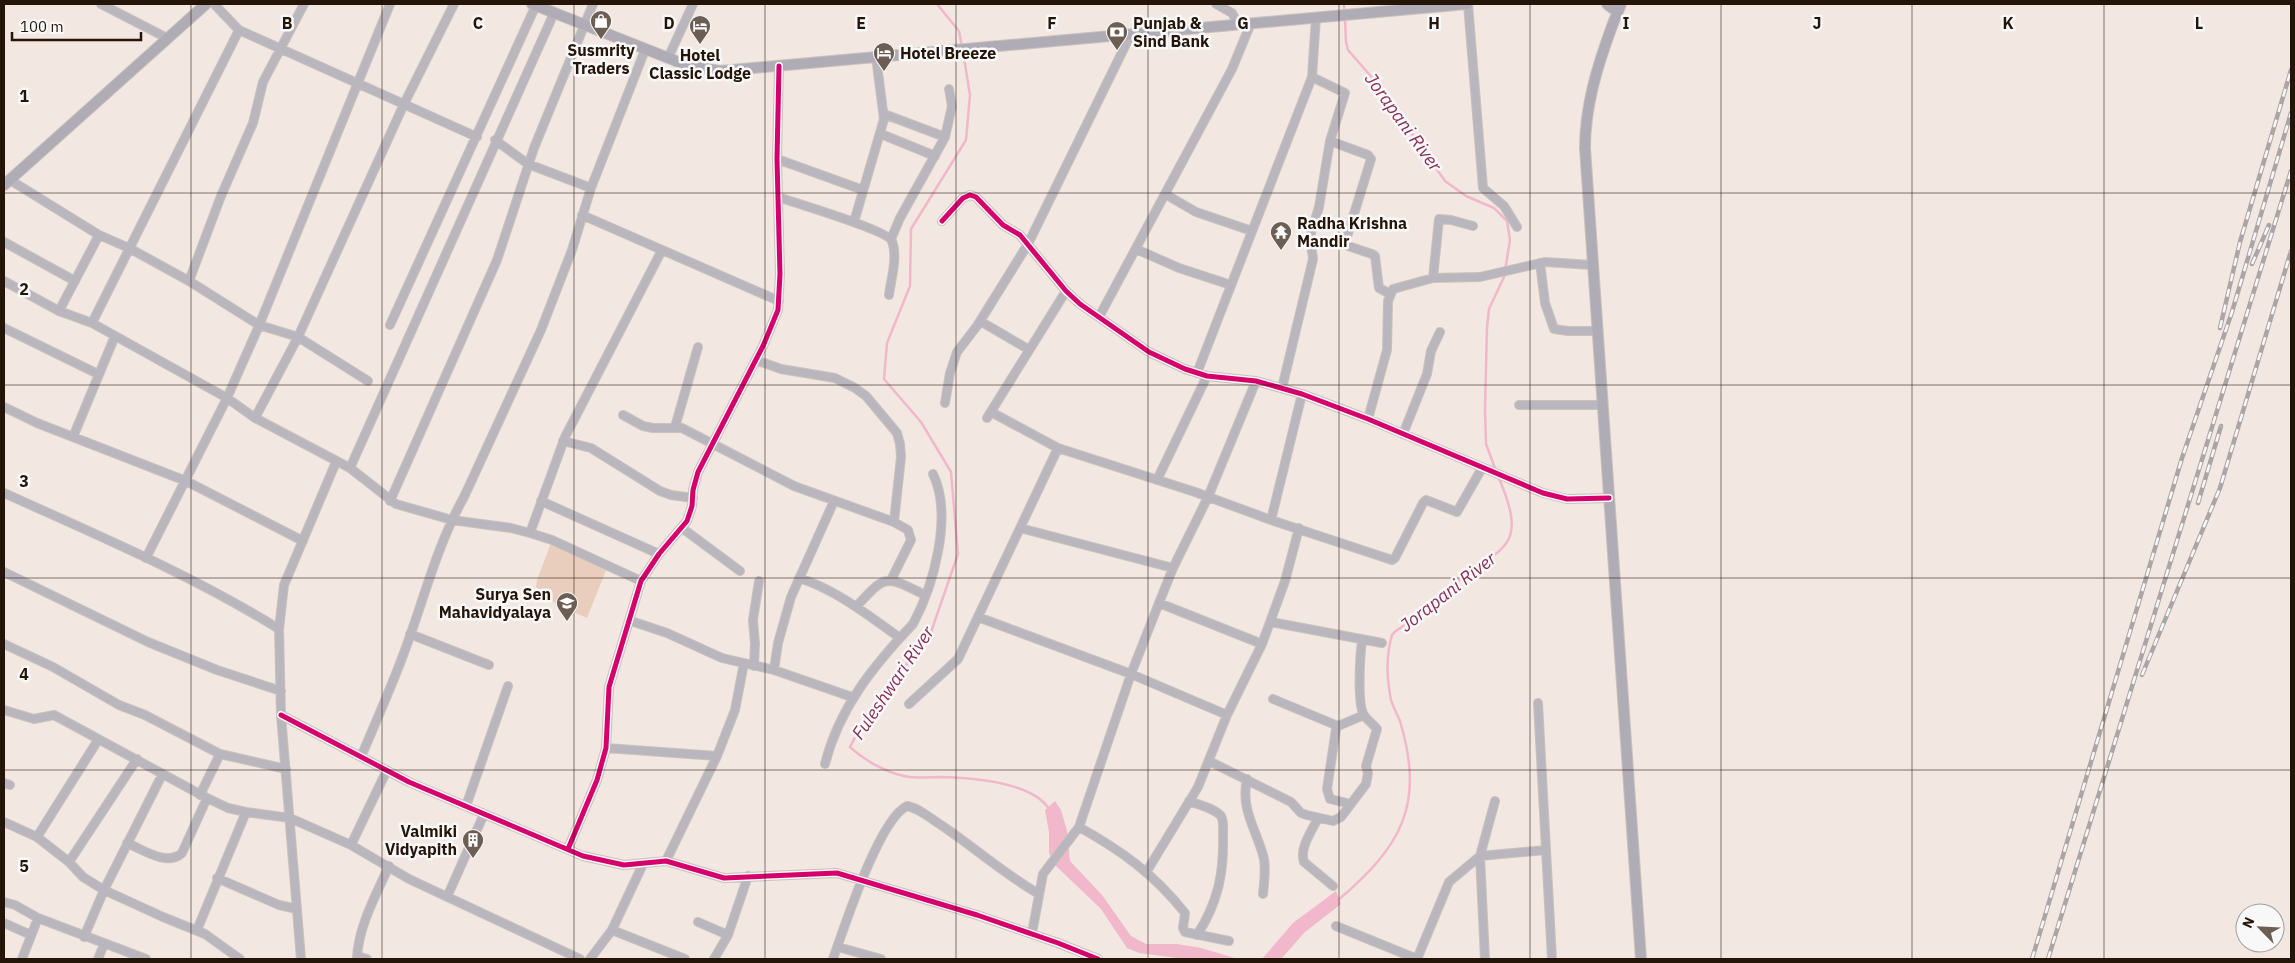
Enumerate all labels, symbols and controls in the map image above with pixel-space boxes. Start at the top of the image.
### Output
shop icon: Susmrity Traders [589,9,613,40]
scale bar [12,10,141,42]
text: B [282,13,293,33]
text: C [473,13,483,33]
text: D [663,13,675,33]
text: E [856,13,866,33]
text: F [1047,13,1057,33]
place label: Punjab & Sind Bank [1133,13,1210,51]
text: G [1237,13,1249,33]
text: H [1428,13,1440,33]
text: I [1623,13,1630,33]
text: J [1813,13,1821,33]
text: K [2002,13,2014,33]
text: L [2195,13,2203,33]
hotel icon: Hotel Classic Lodge [688,14,712,45]
text: 100 m [20,17,64,36]
bank icon: Punjab & Sind Bank [1105,20,1129,51]
place label: Susmrity Traders [567,40,635,78]
hotel icon: Hotel Breeze [872,41,896,72]
place label: Hotel Breeze [900,43,996,63]
place label: Hotel Classic Lodge [649,45,751,83]
water label: Jorapani River [1360,68,1447,176]
text: 1 [19,86,29,106]
place label: Radha Krishna Mandir [1297,213,1407,251]
temple icon: Radha Krishna Mandir [1269,220,1293,251]
text: 2 [19,279,29,299]
text: 3 [19,471,29,491]
water label: Jorapani River [1395,547,1501,636]
place label: Surya Sen Mahavidyalaya [439,584,551,622]
school or university icon: Surya Sen Mahavidyalaya [555,591,579,622]
water label: Fuleshwari River [846,621,939,744]
text: 4 [19,664,29,684]
place label: Valmiki Vidyapith [385,821,457,859]
building icon: Valmiki Vidyapith [461,828,485,859]
text: 5 [19,856,29,876]
north arrow [2235,903,2285,953]
text: N [2238,914,2258,931]

